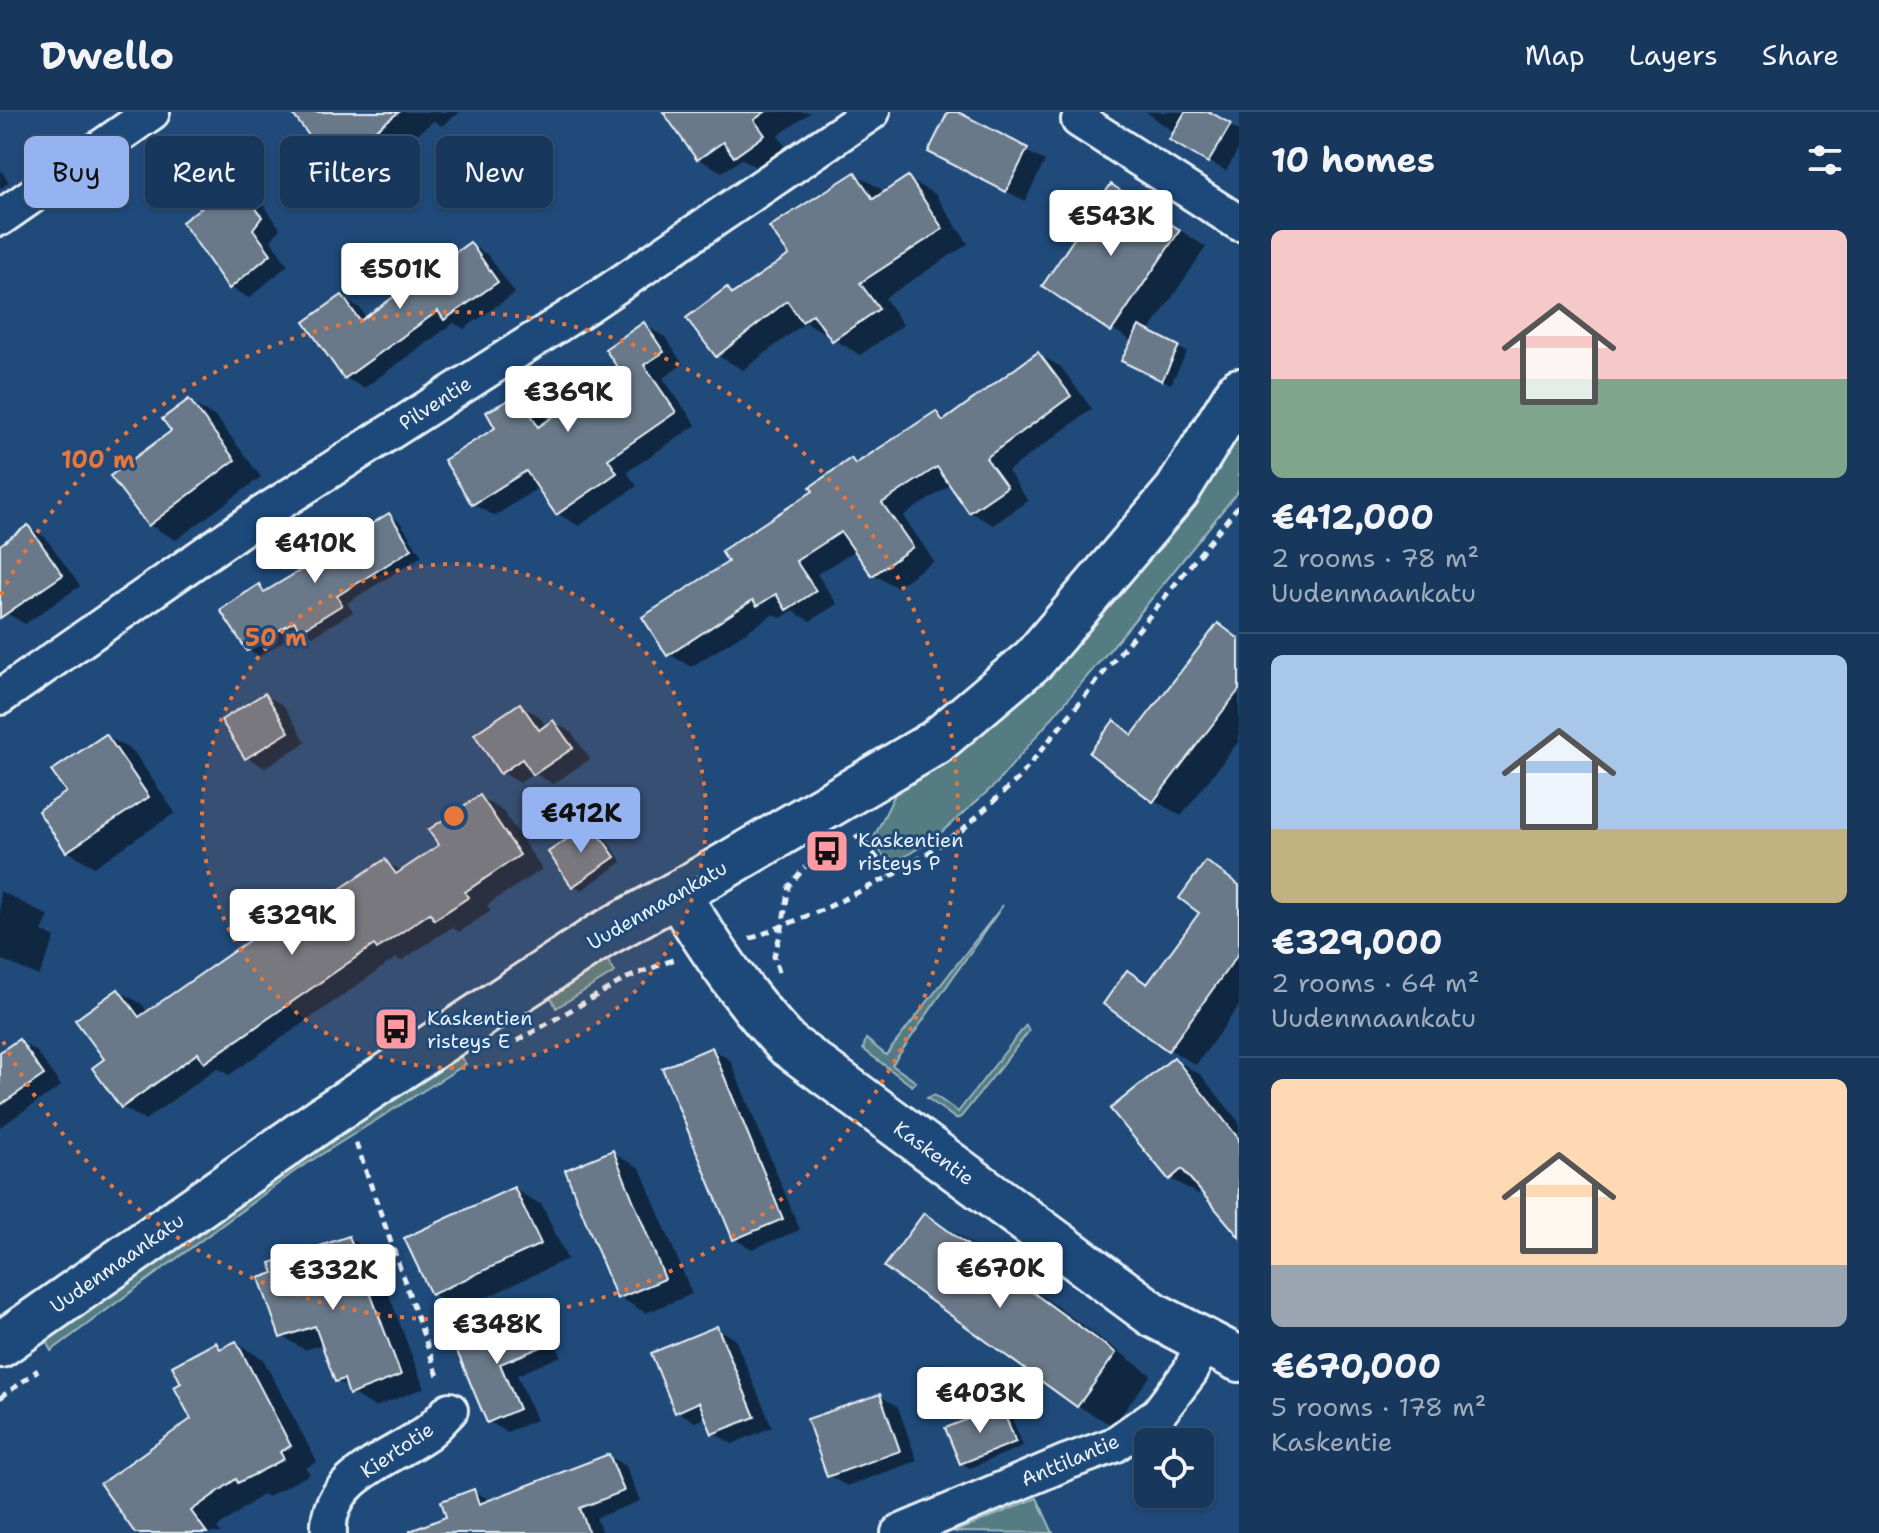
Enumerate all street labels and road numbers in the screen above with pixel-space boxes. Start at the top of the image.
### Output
street label: Pilventie [394,370,476,436]
street label: Uudenmaankatu [582,854,732,956]
street label: Kaskentie [889,1115,979,1191]
street label: Uudenmaankatu [45,1207,189,1319]
street label: Kiertotie [355,1416,439,1484]
street label: Anttilantie [1017,1428,1123,1492]

